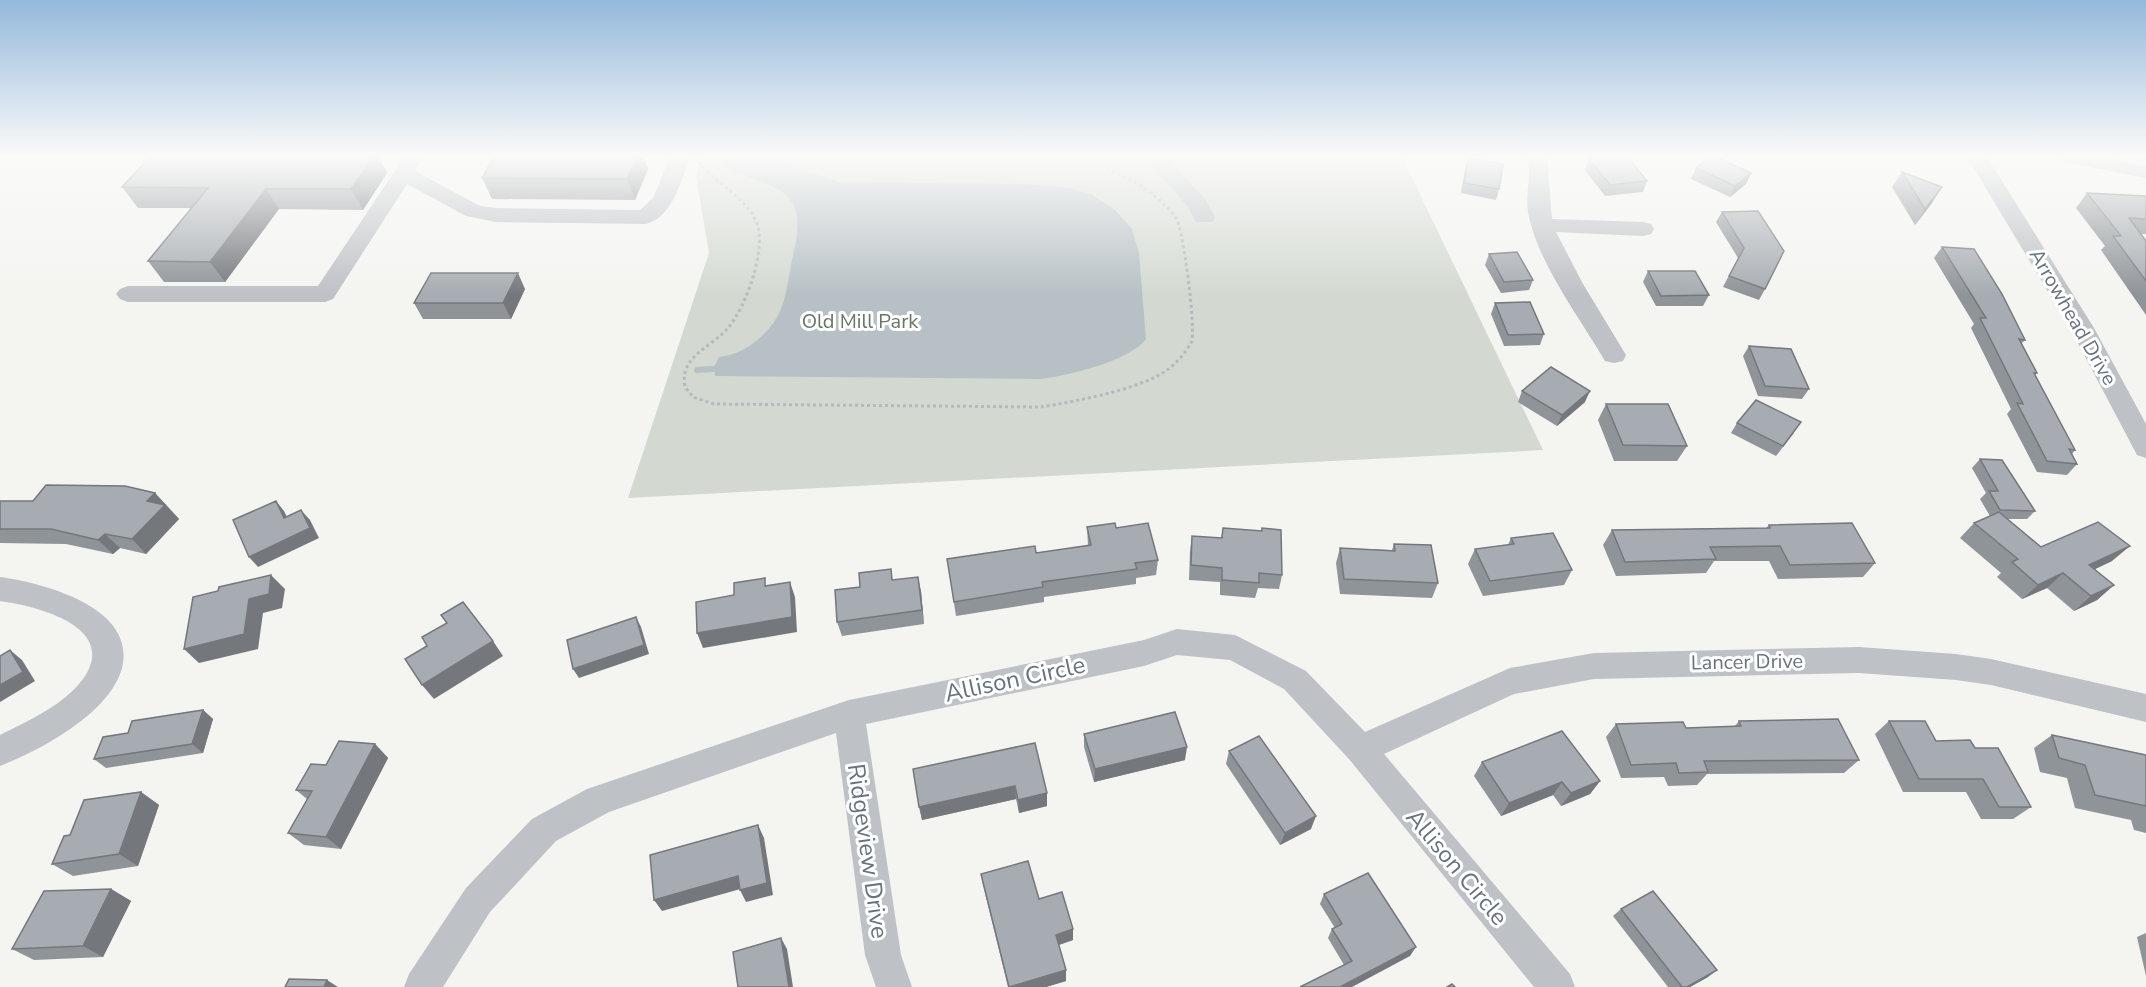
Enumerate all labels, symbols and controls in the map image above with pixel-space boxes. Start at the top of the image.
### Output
street label: Arrowhead Drive [2023,244,2123,390]
park label: Old Mill Park [802,308,919,335]
street label: Allison Circle [942,648,1088,710]
street label: Lancer Drive [1691,648,1803,676]
street label: Ridgeview Drive [840,762,896,940]
street label: Allison Circle [1399,802,1515,932]

